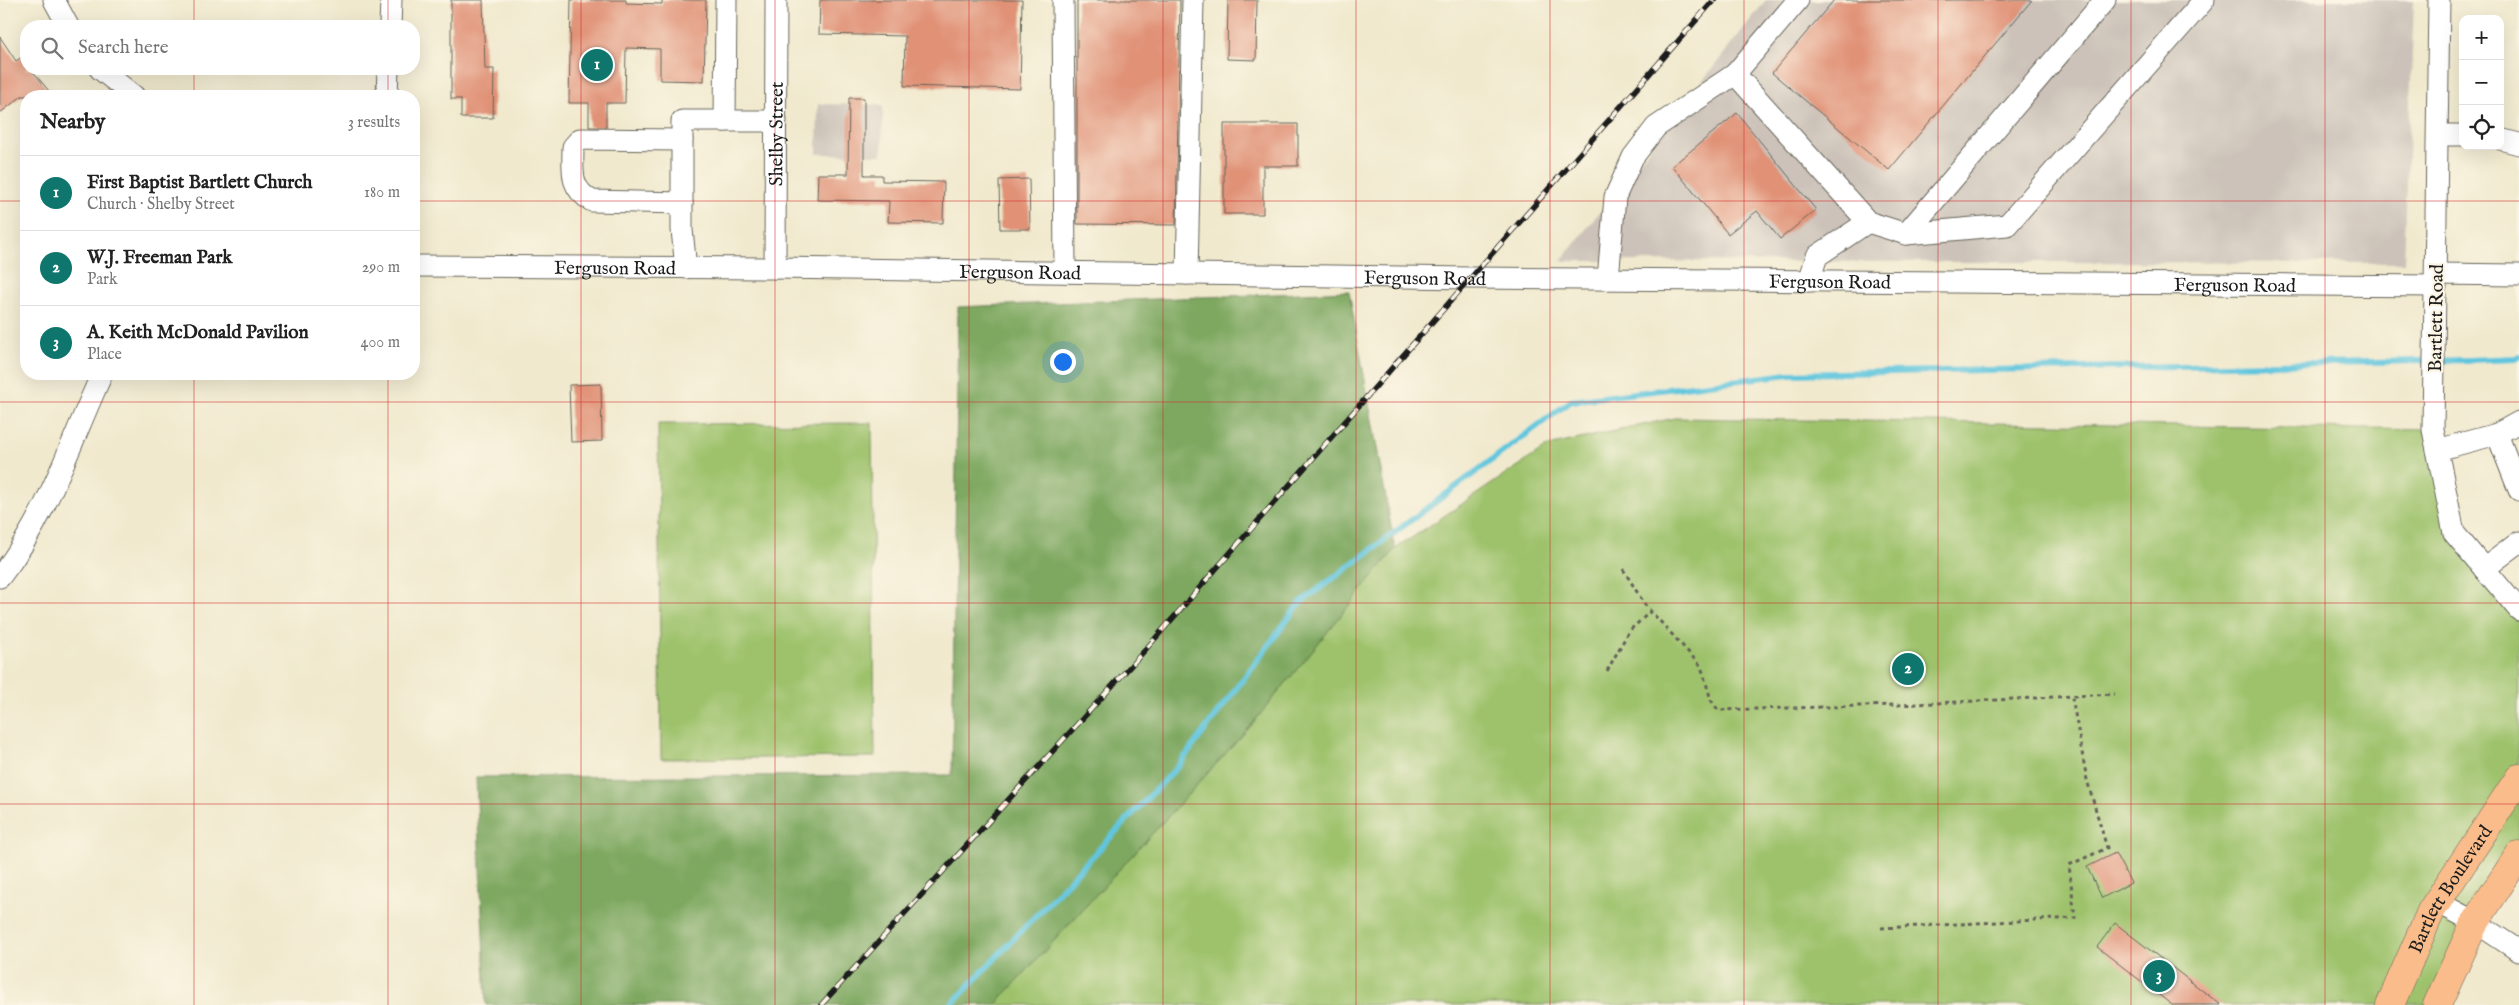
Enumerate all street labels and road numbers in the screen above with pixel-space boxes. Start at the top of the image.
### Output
street label: Shelby Street [765,81,790,186]
street label: Ferguson Road [554,257,677,281]
street label: Ferguson Road [959,261,1082,286]
street label: Bartlett Road [2424,263,2450,372]
street label: Ferguson Road [1364,266,1487,292]
street label: Ferguson Road [1769,270,1892,295]
street label: Ferguson Road [2174,274,2297,299]
street label: Bartlett Boulevard [2404,820,2499,957]

